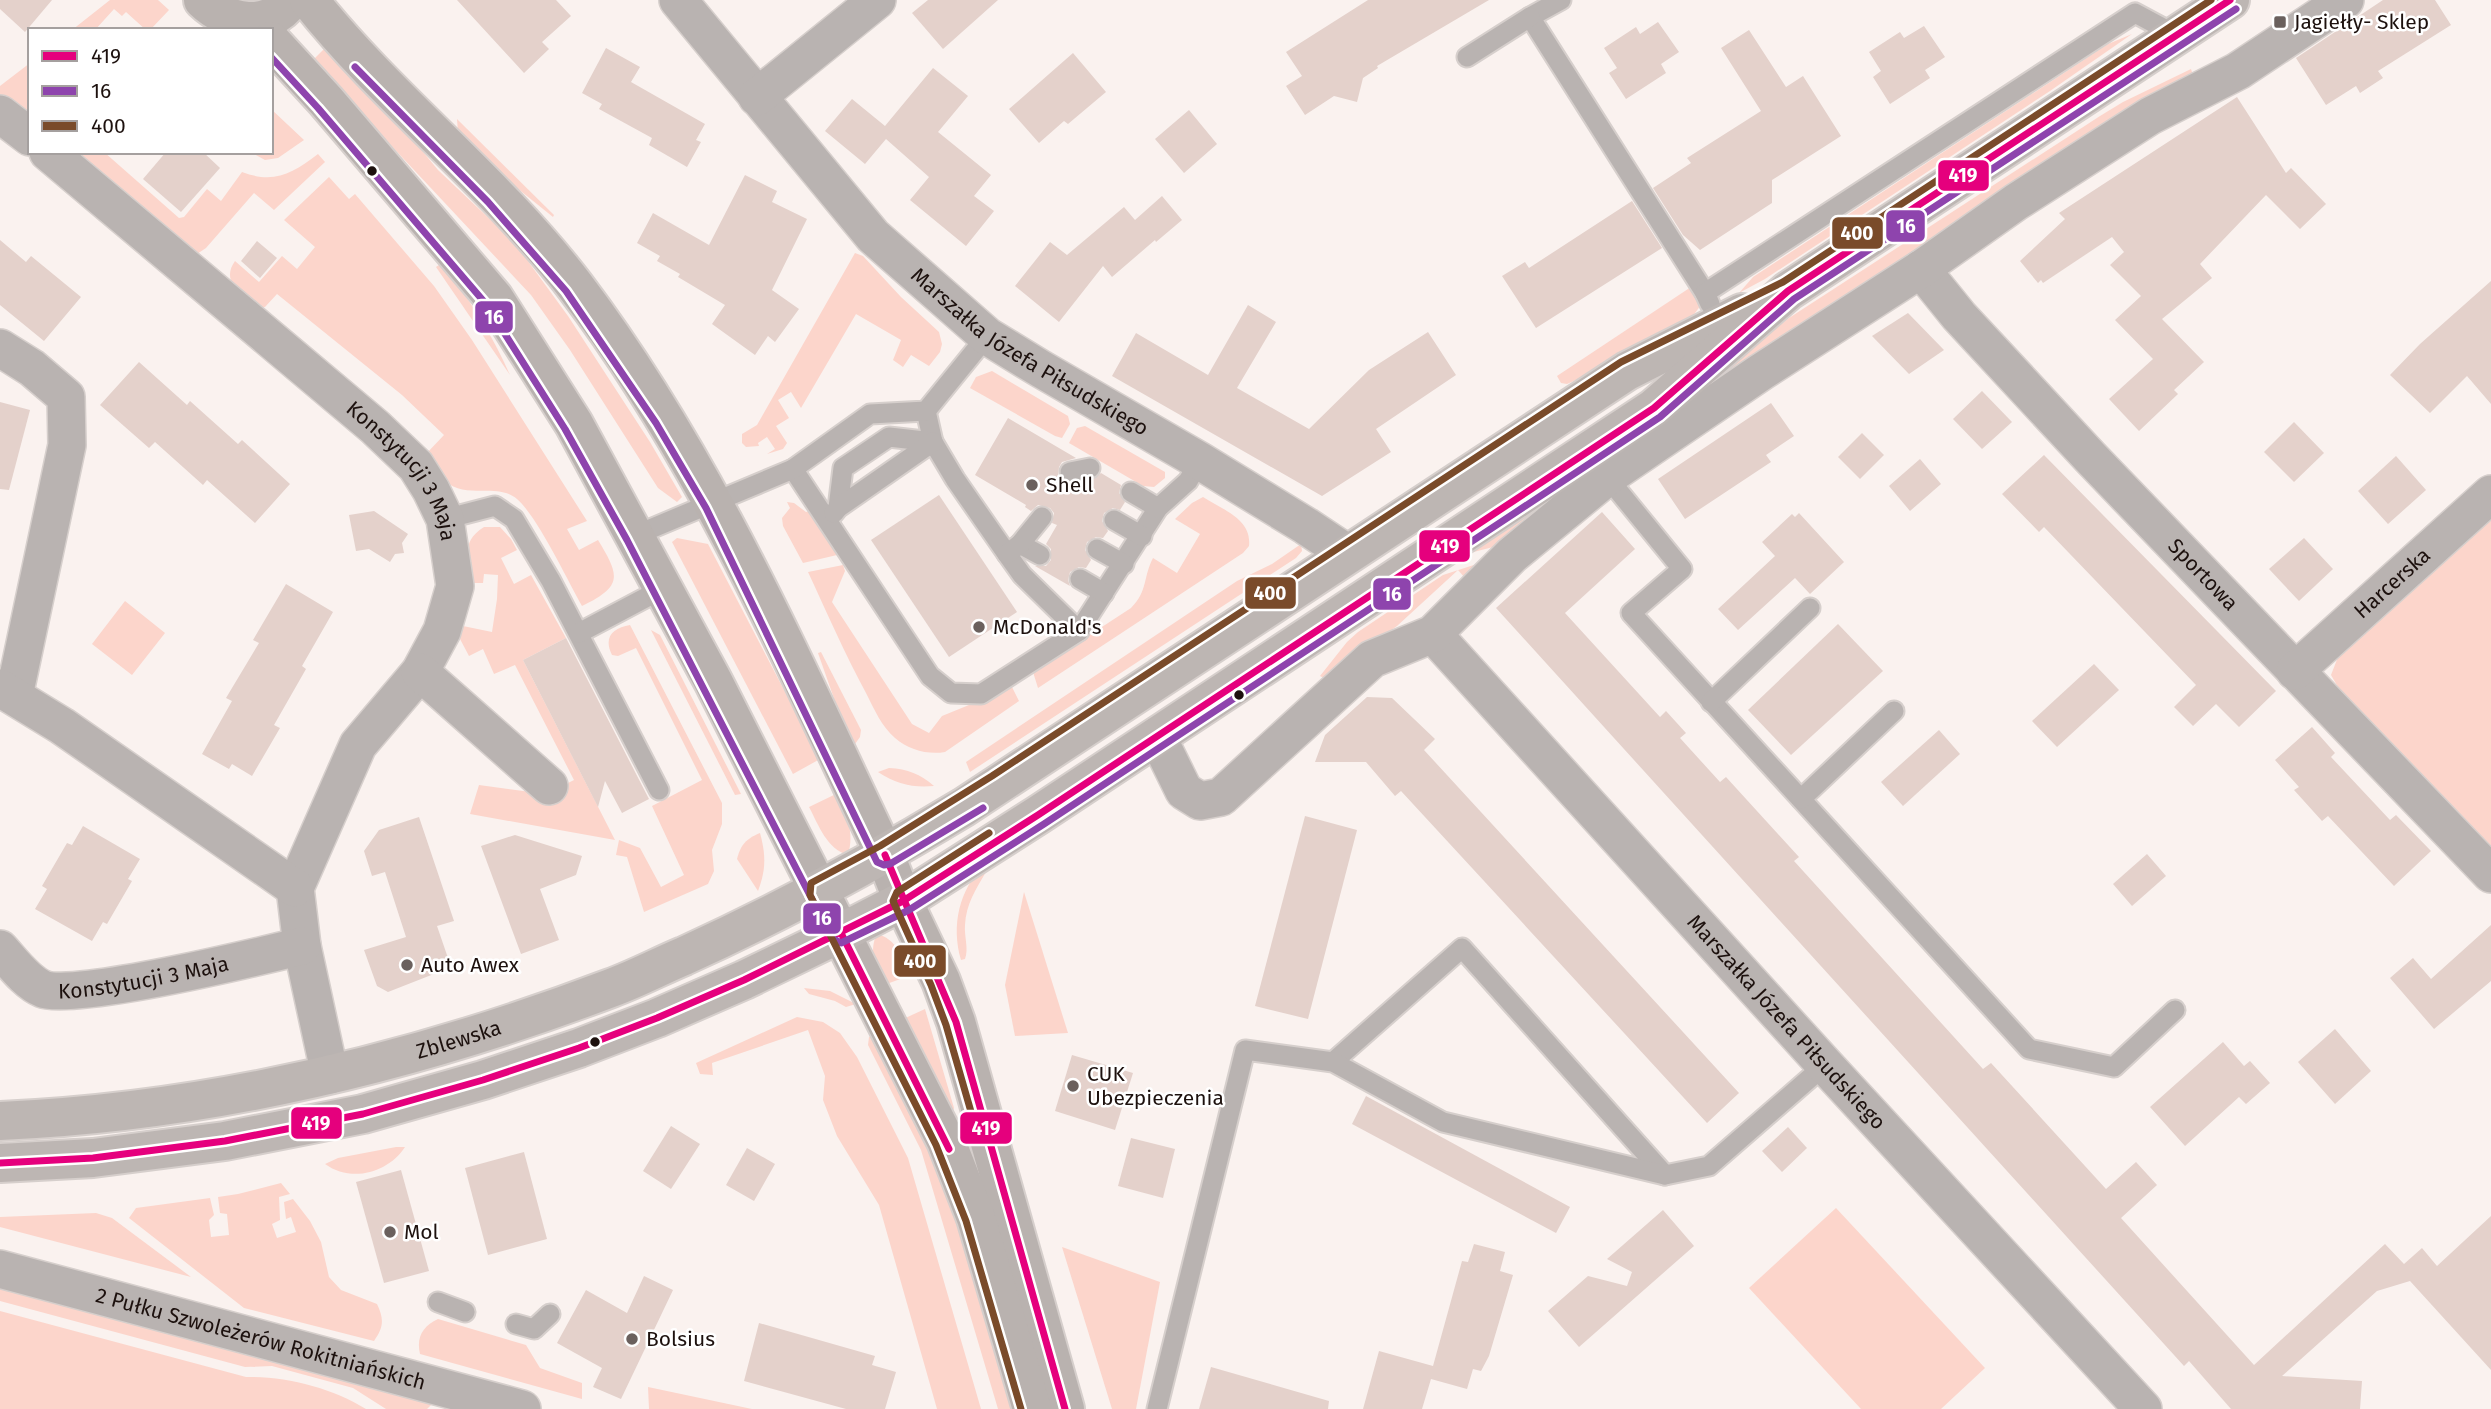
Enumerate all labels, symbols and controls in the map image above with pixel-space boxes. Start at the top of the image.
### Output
place label: Jagiełły- Sklep [2294,9,2429,35]
marker: Jagiełły- Sklep [2272,14,2288,30]
legend [28,28,273,154]
text: 419 [91,43,121,69]
text: 16 [91,78,111,104]
text: 400 [91,113,126,139]
line badge: 419 [1937,159,1990,192]
unlabelled marker [365,164,379,178]
text: 419 [1949,164,1978,187]
line badge: 16 [1885,209,1926,243]
text: 16 [1896,215,1916,238]
line badge: 400 [1831,216,1884,250]
text: 400 [1841,222,1873,245]
street label: Marszałka Józefa Piłsudskiego [906,262,1153,441]
line badge: 16 [474,300,514,334]
text: 16 [484,306,504,329]
street label: Konstytucji 3 Maja [341,395,461,543]
place label: Shell [1046,472,1094,498]
marker: Shell [1024,477,1040,493]
line badge: 419 [1418,529,1471,563]
street label: Sportowa [2162,533,2244,616]
text: 419 [1431,535,1460,558]
street label: Harcerska [2349,542,2436,624]
line badge: 400 [1244,576,1297,610]
line badge: 16 [1372,577,1412,611]
text: 400 [1254,582,1286,605]
text: 16 [1382,583,1402,606]
place label: McDonald's [993,614,1102,640]
marker: McDonald's [971,619,987,635]
unlabelled marker [1232,688,1246,702]
line badge: 16 [802,902,842,935]
text: 16 [812,907,832,930]
street label: Marszałka Józefa Piłsudskiego [1682,909,1891,1135]
line badge: 400 [893,944,947,978]
text: 400 [904,950,936,973]
street label: Konstytucji 3 Maja [58,951,231,1004]
place label: Auto Awex [421,952,520,978]
marker: Auto Awex [399,957,415,973]
street label: Zblewska [413,1014,505,1065]
unlabelled marker [588,1035,602,1049]
place label: CUK Ubezpieczenia [1087,1061,1224,1111]
marker: CUK Ubezpieczenia [1065,1078,1081,1094]
line badge: 419 [290,1106,343,1140]
line badge: 419 [959,1111,1013,1145]
text: 419 [302,1112,331,1135]
text: 419 [972,1117,1001,1140]
place label: Mol [404,1219,439,1245]
marker: Mol [382,1224,398,1240]
street label: 2 Pułku Szwoleżerów Rokitniańskich [93,1282,429,1396]
place label: Bolsius [646,1326,715,1352]
marker: Bolsius [624,1331,640,1347]

